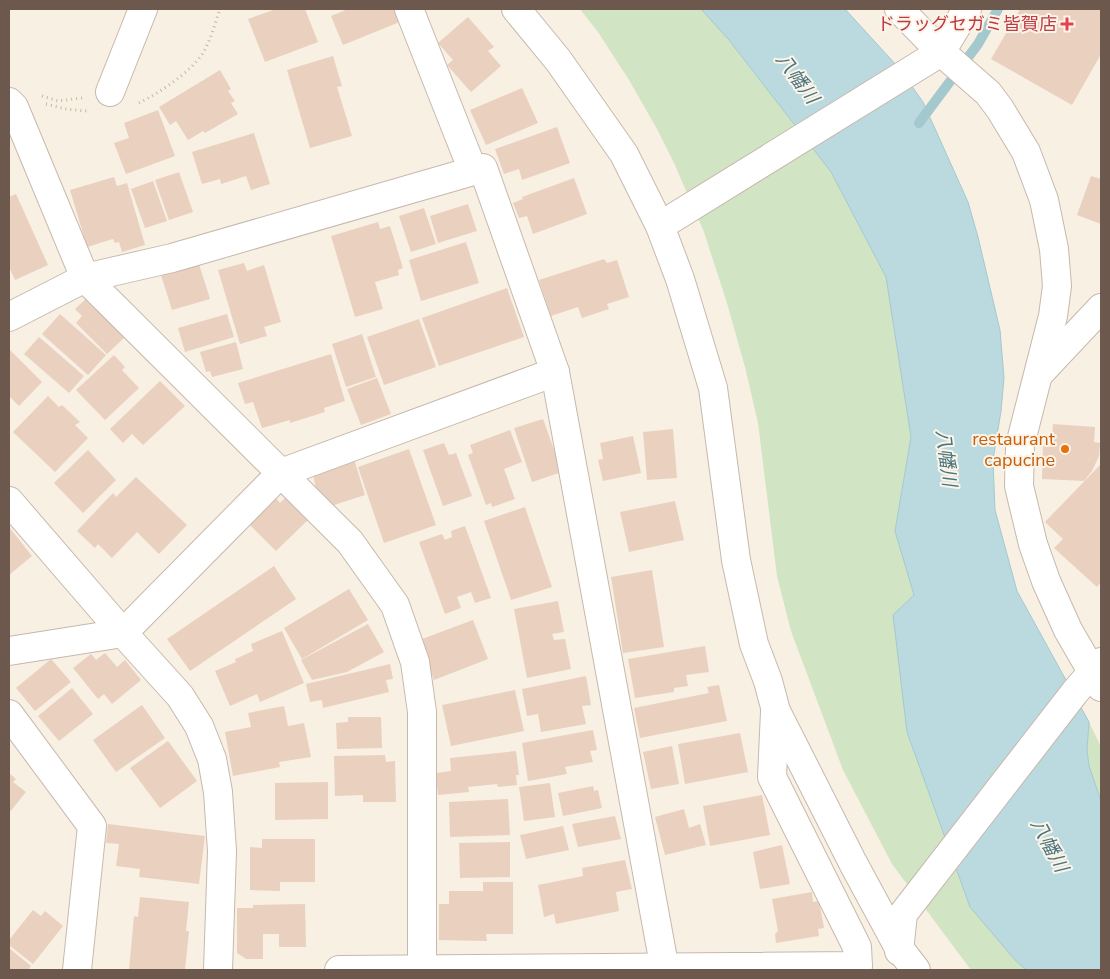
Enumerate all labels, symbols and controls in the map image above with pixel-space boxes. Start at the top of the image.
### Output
place label: ドラッグセガミ皆賀店 [877,12,1057,36]
marker: ドラッグセガミ皆賀店 [1061,18,1073,30]
water label: 八幡川 [770,48,826,111]
place label: restaurant capucine [972,427,1056,472]
water label: 八幡川 [930,428,963,490]
marker: restaurant capucine [1059,443,1071,455]
water label: 八幡川 [1024,814,1075,878]

